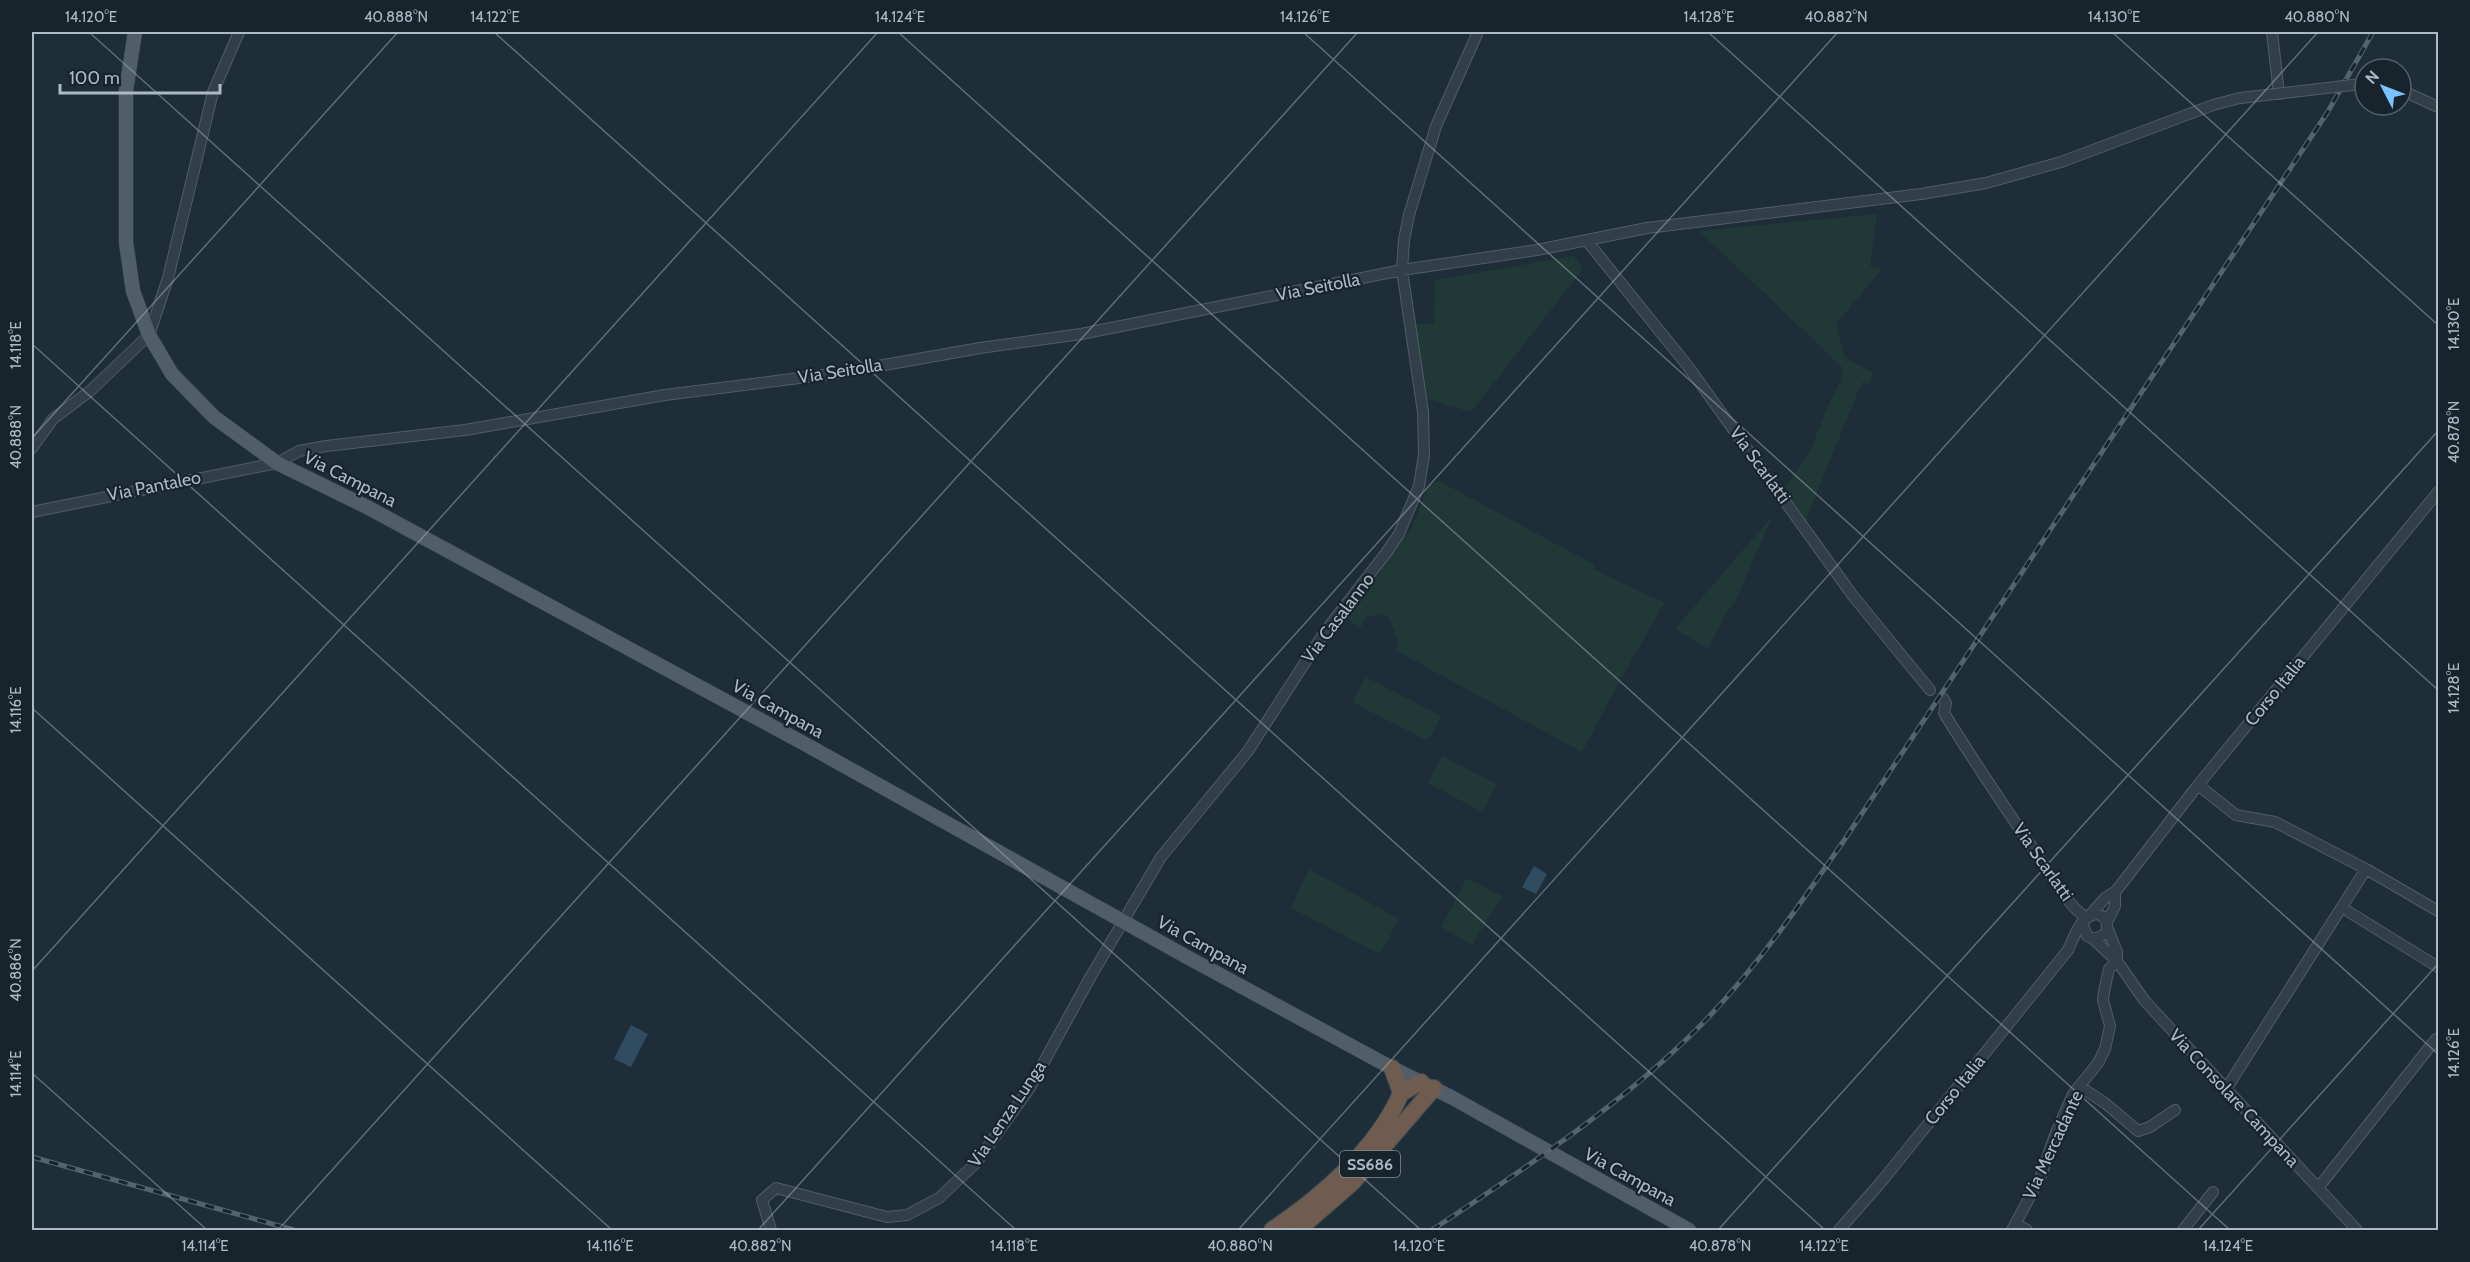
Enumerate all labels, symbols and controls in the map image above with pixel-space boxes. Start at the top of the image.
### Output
text: 14.120°E [65,8,117,26]
text: 40.888°N [364,8,428,26]
text: 14.122°E [470,8,520,26]
text: 14.124°E [875,8,925,26]
text: 14.126°E [1280,8,1330,26]
text: 14.128°E [1684,8,1734,26]
text: 40.882°N [1805,8,1867,26]
text: 14.130°E [2088,8,2140,26]
text: 40.880°N [2284,8,2350,26]
scale bar [60,57,220,95]
north arrow [2353,57,2413,117]
text: 100 m [69,67,120,89]
text: N [2361,67,2383,88]
street label: Via Seitolla [1274,268,1362,306]
text: 14.130°E [2445,298,2463,350]
text: 14.118°E [7,321,25,369]
street label: Via Seitolla [796,353,884,389]
text: 40.878°N [2445,401,2463,463]
text: 40.888°N [7,405,25,469]
street label: Via Scarlatti [1725,422,1795,508]
street label: Via Campana [300,446,400,512]
street label: Via Pantaleo [105,466,203,506]
street label: Via Casalanno [1297,569,1379,667]
street label: Corso Italia [2240,651,2310,730]
text: 14.128°E [2445,663,2463,713]
street label: Via Campana [728,675,828,743]
text: 14.116°E [7,686,25,734]
street label: Via Scarlatti [2008,819,2078,905]
street label: Via Campana [1153,911,1253,979]
text: 40.886°N [7,938,25,1002]
street label: Via Consolare Campana [2164,1024,2304,1172]
text: 14.126°E [2445,1028,2463,1078]
text: 14.114°E [7,1050,25,1098]
street label: Corso Italia [1920,1050,1990,1129]
street label: Via Lenza Lunga [963,1056,1051,1171]
street label: Via Mercadante [2018,1087,2088,1203]
street label: Via Campana [1580,1143,1680,1211]
road number: SS686 [1340,1151,1400,1177]
text: 14.114°E [181,1237,229,1255]
text: 14.116°E [586,1237,634,1255]
text: 40.882°N [729,1237,791,1255]
text: 14.118°E [990,1237,1038,1255]
text: 40.880°N [1207,1237,1273,1255]
text: 14.120°E [1393,1237,1445,1255]
text: 40.878°N [1689,1237,1751,1255]
text: 14.122°E [1799,1237,1849,1255]
text: 14.124°E [2203,1237,2253,1255]

